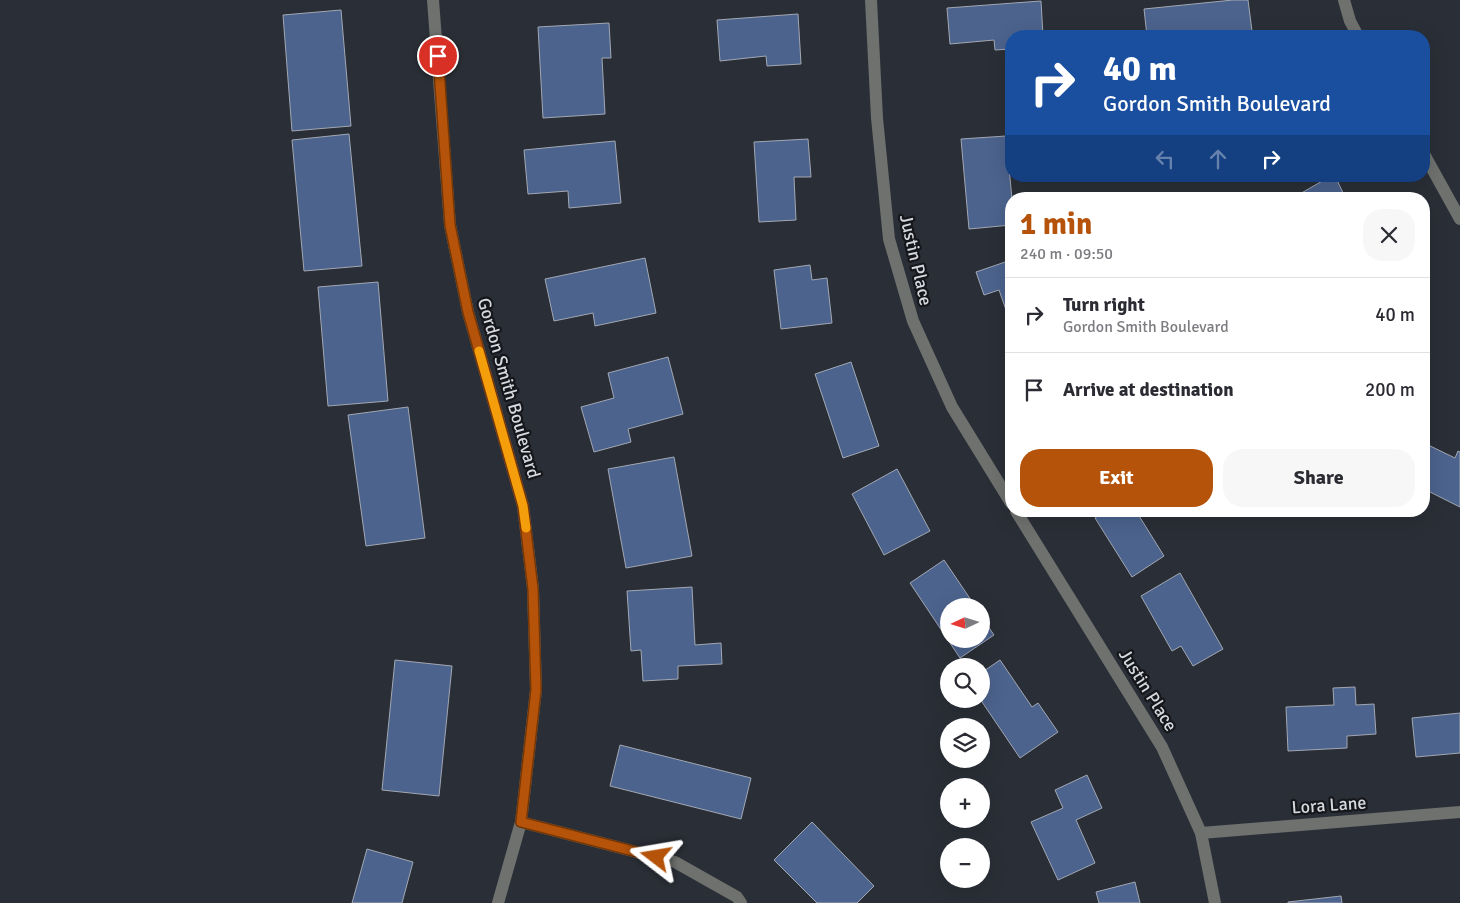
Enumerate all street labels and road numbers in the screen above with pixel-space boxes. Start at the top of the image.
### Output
street label: Justin Place [895,212,937,308]
street label: Gordon Smith Boulevard [473,295,545,481]
street label: Justin Place [1114,645,1182,735]
street label: Lora Lane [1291,791,1367,819]

